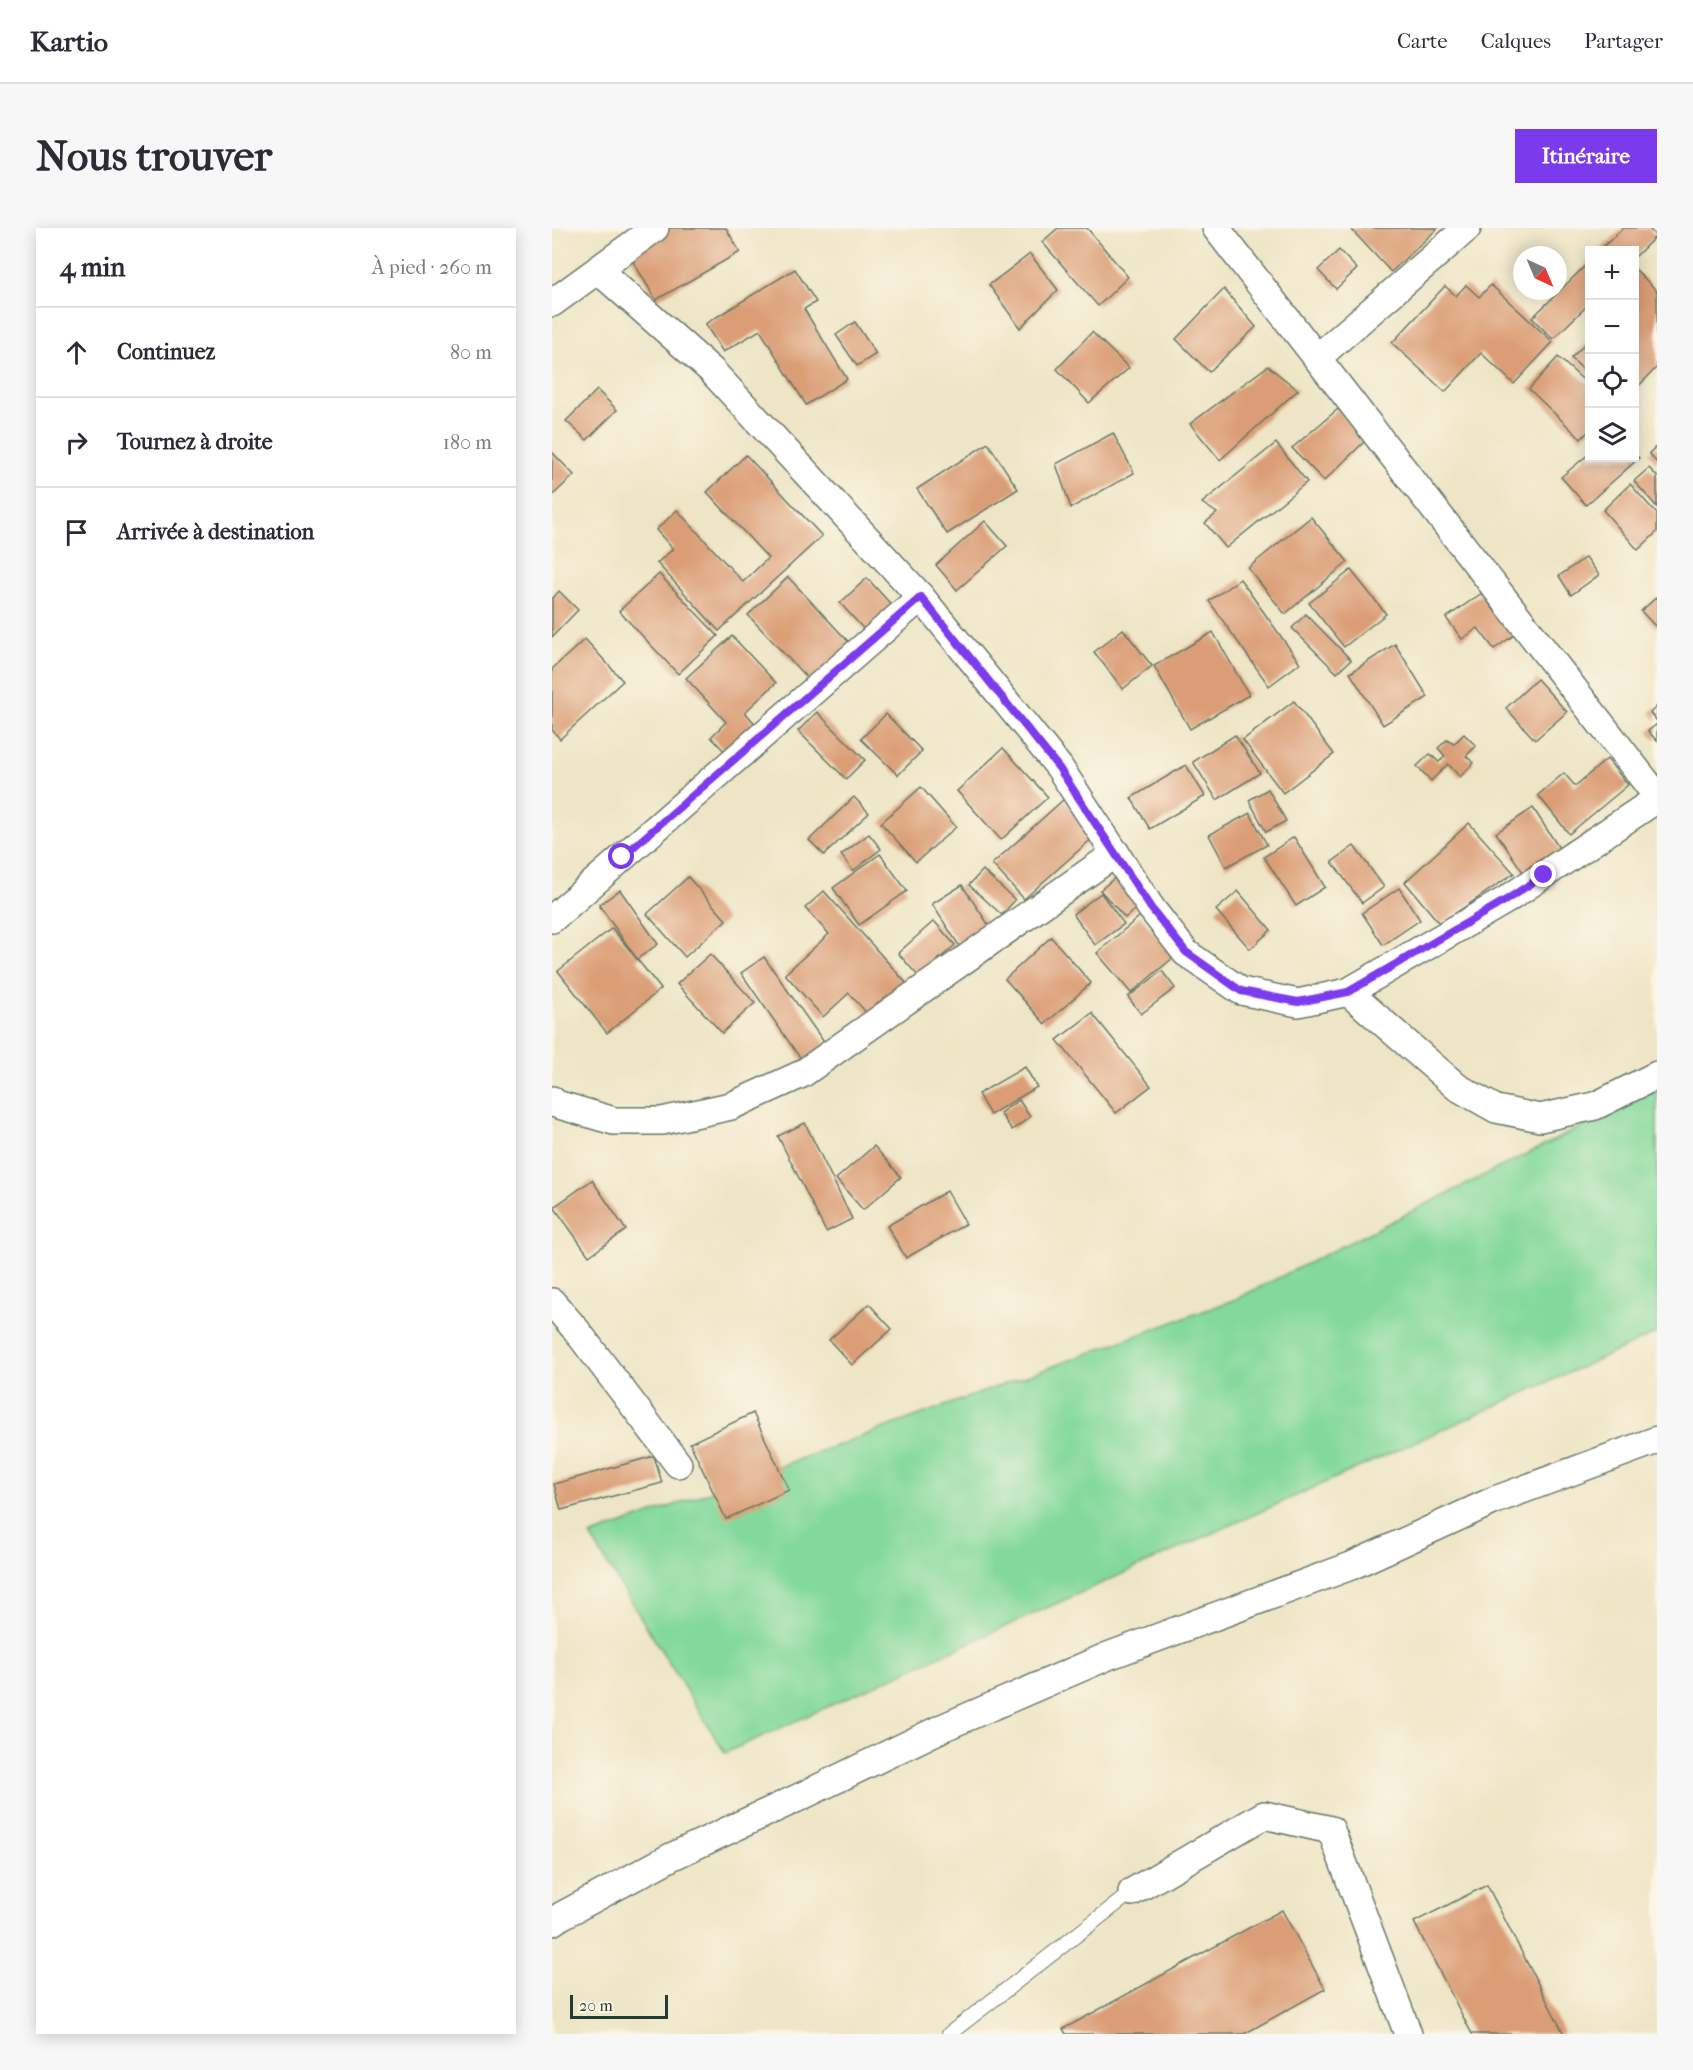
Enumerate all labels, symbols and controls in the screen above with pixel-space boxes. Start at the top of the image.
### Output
text: Kartio [30,25,108,58]
text: Carte [1397,29,1448,53]
text: Calques [1481,29,1551,53]
text: Partager [1584,29,1663,53]
button: Itinéraire [1515,129,1657,183]
text: Nous trouver [36,132,272,181]
north arrow [1513,246,1567,300]
map controls [1585,246,1639,462]
button: + [1585,246,1639,300]
text: 4 min [60,252,125,283]
text: À pied · 260 m [372,256,492,279]
button: − [1585,300,1639,354]
icon: ahead [60,336,93,369]
text: Continuez [117,339,215,365]
text: 80 m [450,341,492,364]
button: locate [1585,354,1639,408]
button: layers [1585,408,1639,462]
icon: right [60,426,93,459]
text: Tournez à droite [117,429,273,455]
text: 180 m [443,431,492,454]
icon: arrive [60,516,93,549]
text: Arrivée à destination [117,519,314,545]
route start [608,843,634,869]
route end [1530,861,1556,887]
scale bar [570,1992,668,2020]
text: 20 m [579,1996,613,2015]

